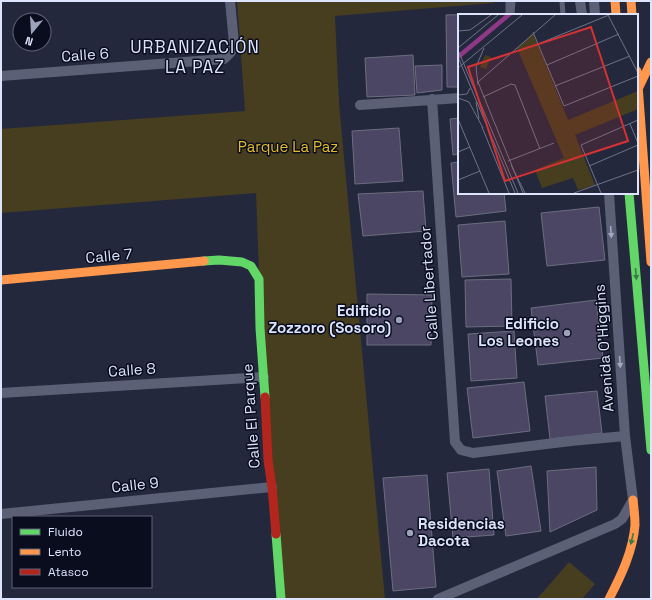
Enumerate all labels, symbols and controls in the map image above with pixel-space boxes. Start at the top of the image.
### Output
north arrow [12,12,52,52]
inset map [458,14,638,194]
text: N [23,34,35,49]
district label: URBANIZACIÓN LA PAZ [130,36,260,78]
street label: Calle 6 [61,43,109,66]
park label: Parque La Paz [238,137,338,156]
street label: Calle Libertador [415,225,442,341]
one-way arrow [608,226,615,238]
street label: Calle 7 [85,244,133,267]
one-way arrow [633,268,639,280]
street label: Avenida O'Higgins [590,283,617,413]
place label: Edificio Zozzoro (Sosoro) [268,301,391,337]
place label: Edificio Los Leones [478,314,559,350]
marker: Edificio Zozzoro (Sosoro) [394,315,404,325]
marker: Edificio Los Leones [562,328,572,338]
one-way arrow [617,356,624,368]
street label: Calle 8 [108,358,156,381]
street label: Calle El Parque [237,363,264,469]
street label: Calle 9 [110,473,160,496]
place label: Residencias Dacota [418,514,505,550]
legend [12,516,152,588]
text: Fluido [48,524,83,540]
marker: Residencias Dacota [405,528,415,538]
one-way arrow [629,533,635,545]
text: Lento [48,544,82,560]
text: Atasco [48,564,89,580]

